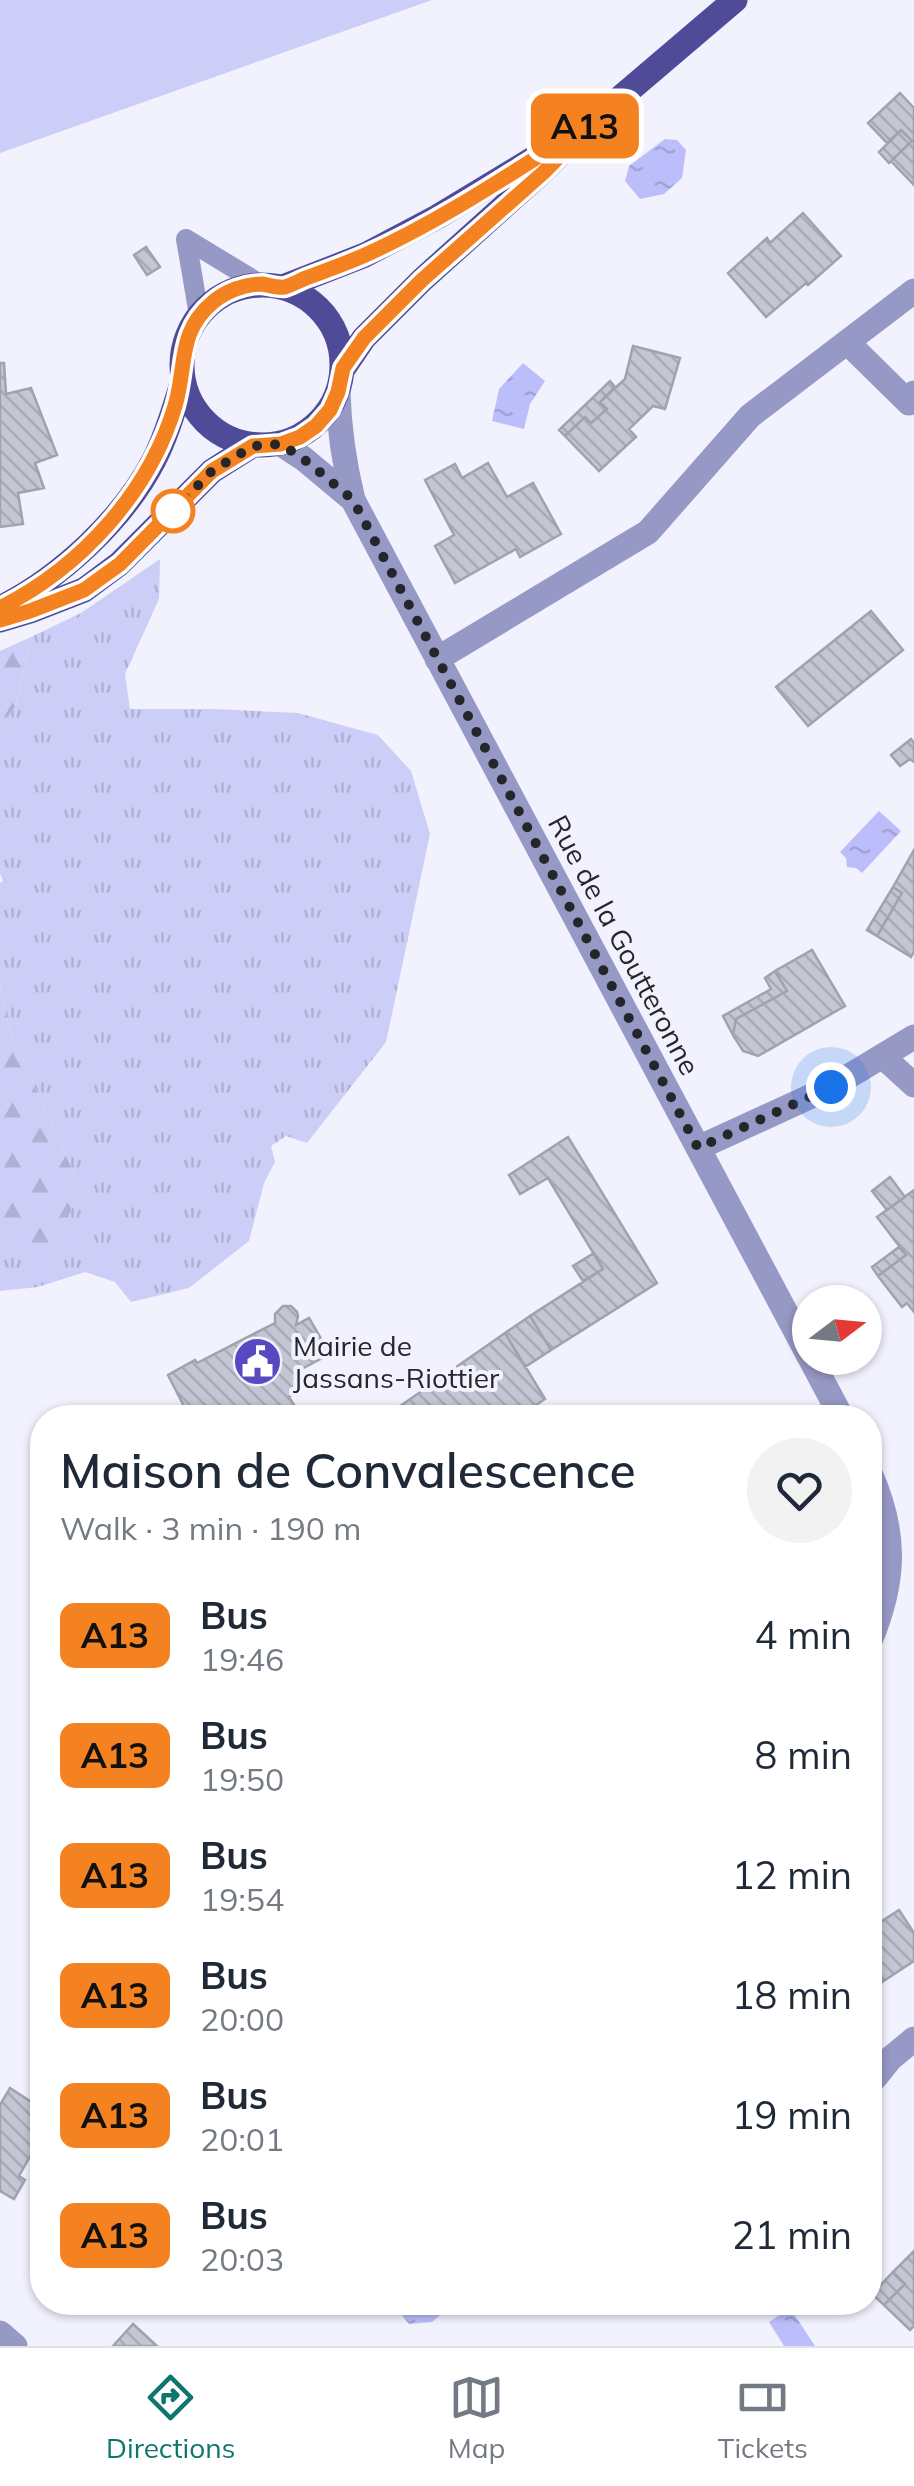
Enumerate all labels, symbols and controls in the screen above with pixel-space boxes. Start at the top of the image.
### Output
line badge: A13 [528,94,642,158]
text: A13 [551,104,619,148]
unlabelled marker [152,490,194,532]
street label: Rue de la Goutteronne [541,809,708,1081]
your location [806,1062,856,1112]
north arrow [792,1285,882,1375]
map controls [792,1285,882,1375]
place label: Mairie de Jassans-Riottier [293,1328,500,1395]
public building icon: Mairie de Jassans-Riottier [232,1336,284,1388]
button: heart [747,1438,852,1543]
text: Maison de Convalescence [60,1440,636,1500]
text: Walk · 3 min · 190 m [60,1508,361,1548]
text: Bus [200,1591,268,1639]
text: 4 min [755,1611,852,1659]
text: A13 [81,1613,149,1657]
text: 19:46 [200,1639,284,1679]
text: Bus [200,1711,268,1759]
text: 8 min [755,1731,852,1779]
text: A13 [81,1733,149,1777]
text: 19:50 [200,1759,284,1799]
text: Bus [200,1831,268,1879]
text: 12 min [732,1851,852,1899]
text: A13 [81,1853,149,1897]
text: 19:54 [200,1879,284,1919]
text: Bus [200,1951,268,1999]
text: 18 min [732,1971,852,2019]
text: A13 [81,1973,149,2017]
text: 20:00 [200,1999,284,2039]
text: Bus [200,2071,268,2119]
text: 19 min [732,2091,852,2139]
text: A13 [81,2093,149,2137]
text: 20:01 [200,2119,284,2159]
text: Bus [200,2191,268,2239]
text: 21 min [732,2211,852,2259]
text: A13 [81,2213,149,2257]
text: 20:03 [200,2239,284,2279]
tab: Directions [106,2370,236,2465]
tab: Map [448,2370,505,2465]
tab: Tickets [717,2370,808,2465]

